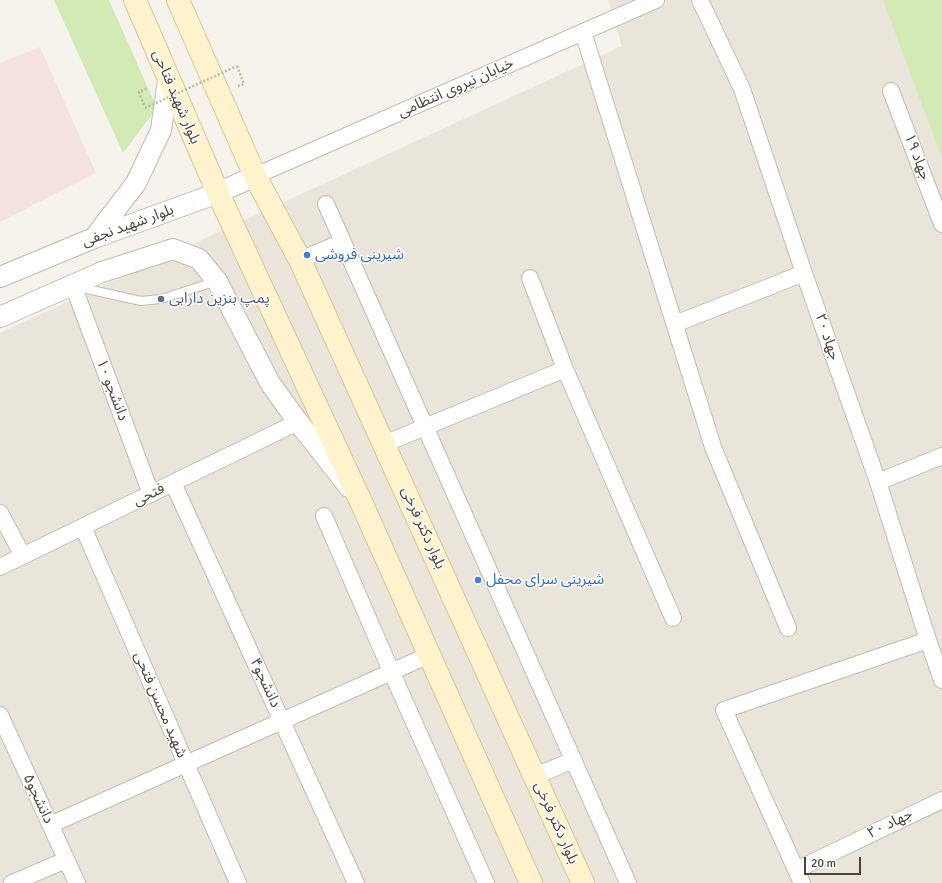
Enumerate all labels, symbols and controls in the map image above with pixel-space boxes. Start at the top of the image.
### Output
street label: بلوار شهید فتاحی [148,47,204,147]
street label: خیابان نیروی انتظامی [395,54,517,122]
street label: جهاد ۱۹ [900,131,934,183]
street label: بلوار شهید نجفی [80,201,176,251]
place label: شیرینی فروشی [315,246,404,264]
marker: شیرینی فروشی [302,250,312,260]
place label: پمپ بنزین دارابى [169,290,270,308]
marker: پمپ بنزین دارابى [156,294,166,304]
street label: جهاد ۲۰ [811,311,843,363]
street label: دانشجو ۱۰ [92,357,132,423]
street label: فتحی [130,480,168,510]
street label: بلوار دکتر فرخی [397,484,449,572]
place label: شیرینی سرای محفل [486,571,604,589]
marker: شیرینی سرای محفل [473,575,483,585]
street label: شهید محسن فتحی [130,649,190,761]
street label: دانشجو۴ [246,655,284,711]
street label: دانشجو۵ [19,771,57,827]
street label: بلوار دکتر فرخی [530,779,582,867]
street label: جهاد ۲۰ [864,805,916,843]
scale bar [806,849,863,875]
text: 20 m [811,856,836,871]

